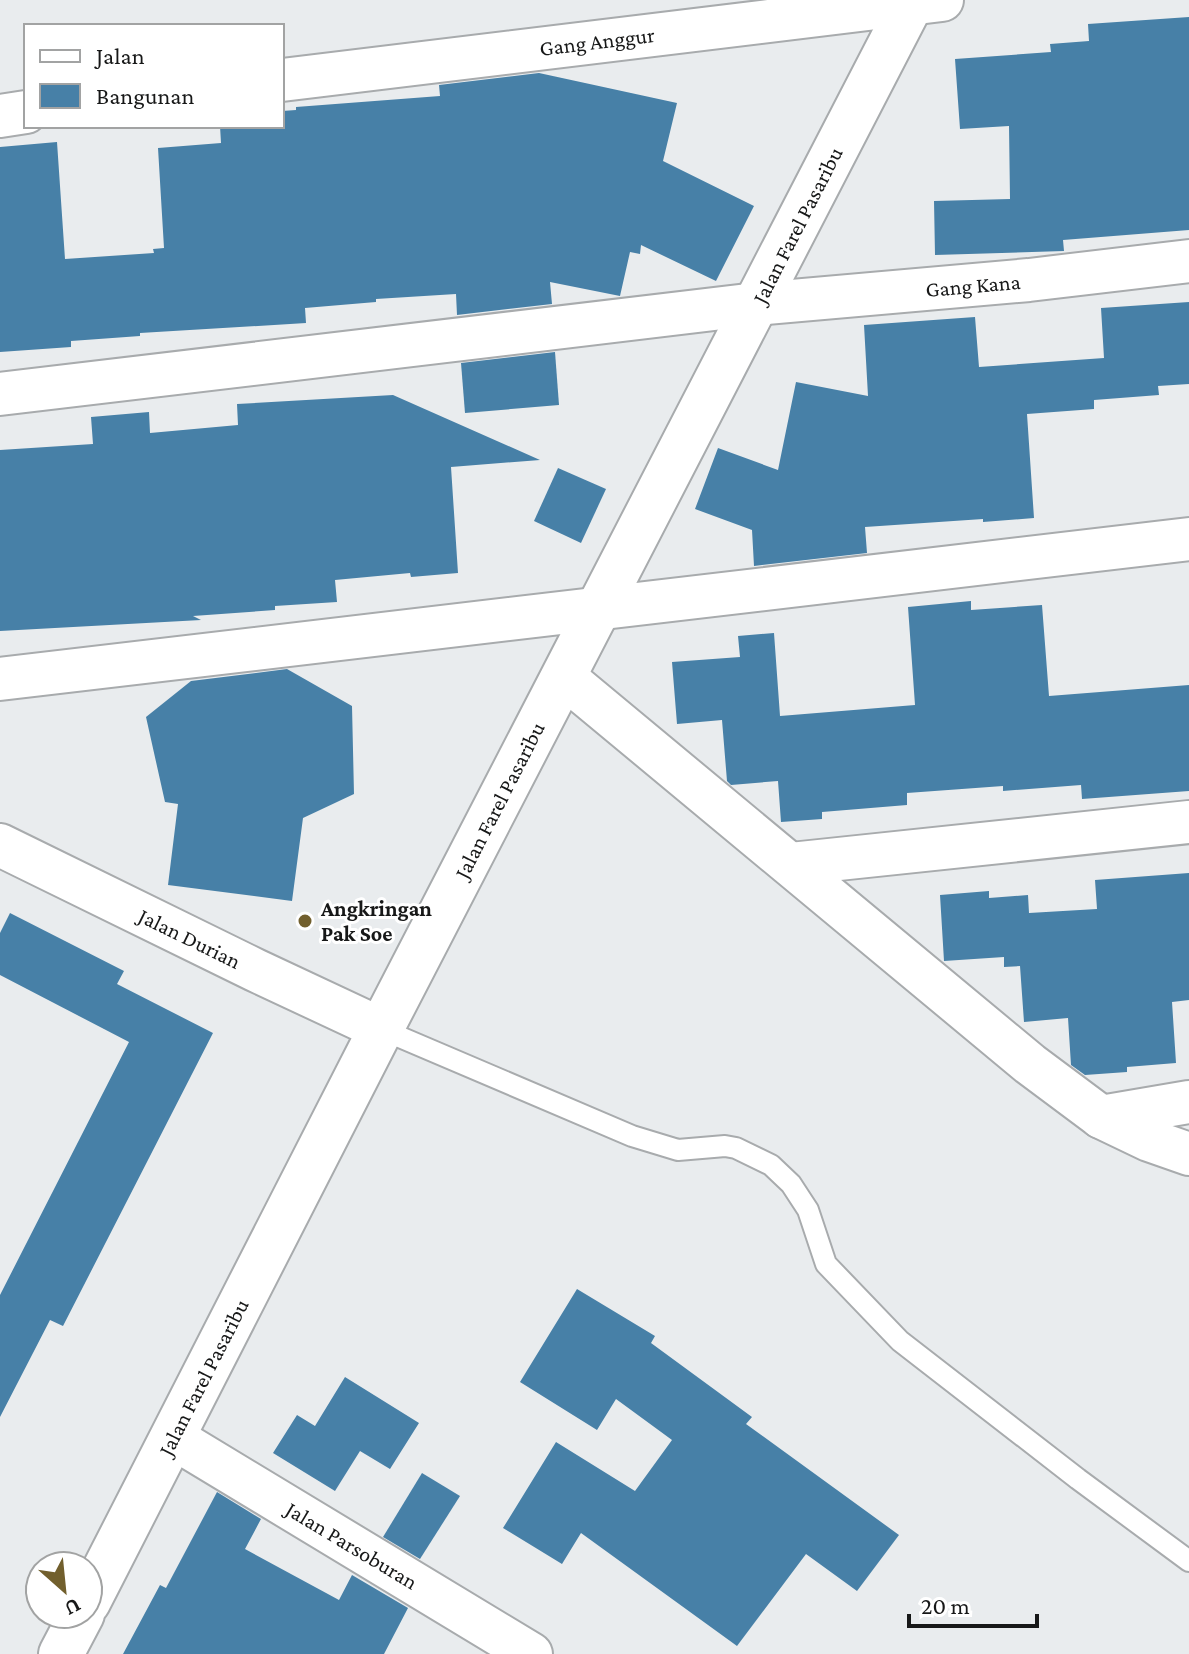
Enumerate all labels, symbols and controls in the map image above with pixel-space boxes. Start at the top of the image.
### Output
street label: Gang Anggur [538,22,656,61]
legend [24,24,284,128]
text: Jalan [94,42,145,69]
text: Bangunan [96,82,194,109]
street label: Jalan Farel Pasaribu [746,142,848,309]
street label: Gang Kana [924,269,1022,302]
street label: Jalan Farel Pasaribu [448,717,550,884]
place label: Angkringan Pak Soe [320,896,432,946]
street label: Jalan Durian [133,902,245,974]
marker: Angkringan Pak Soe [296,912,314,930]
street label: Jalan Farel Pasaribu [152,1294,254,1461]
street label: Jalan Parsoburan [280,1495,422,1595]
north arrow [24,1550,104,1630]
scale bar [909,1578,1037,1628]
text: 20 m [921,1592,970,1619]
text: U [60,1593,85,1622]

